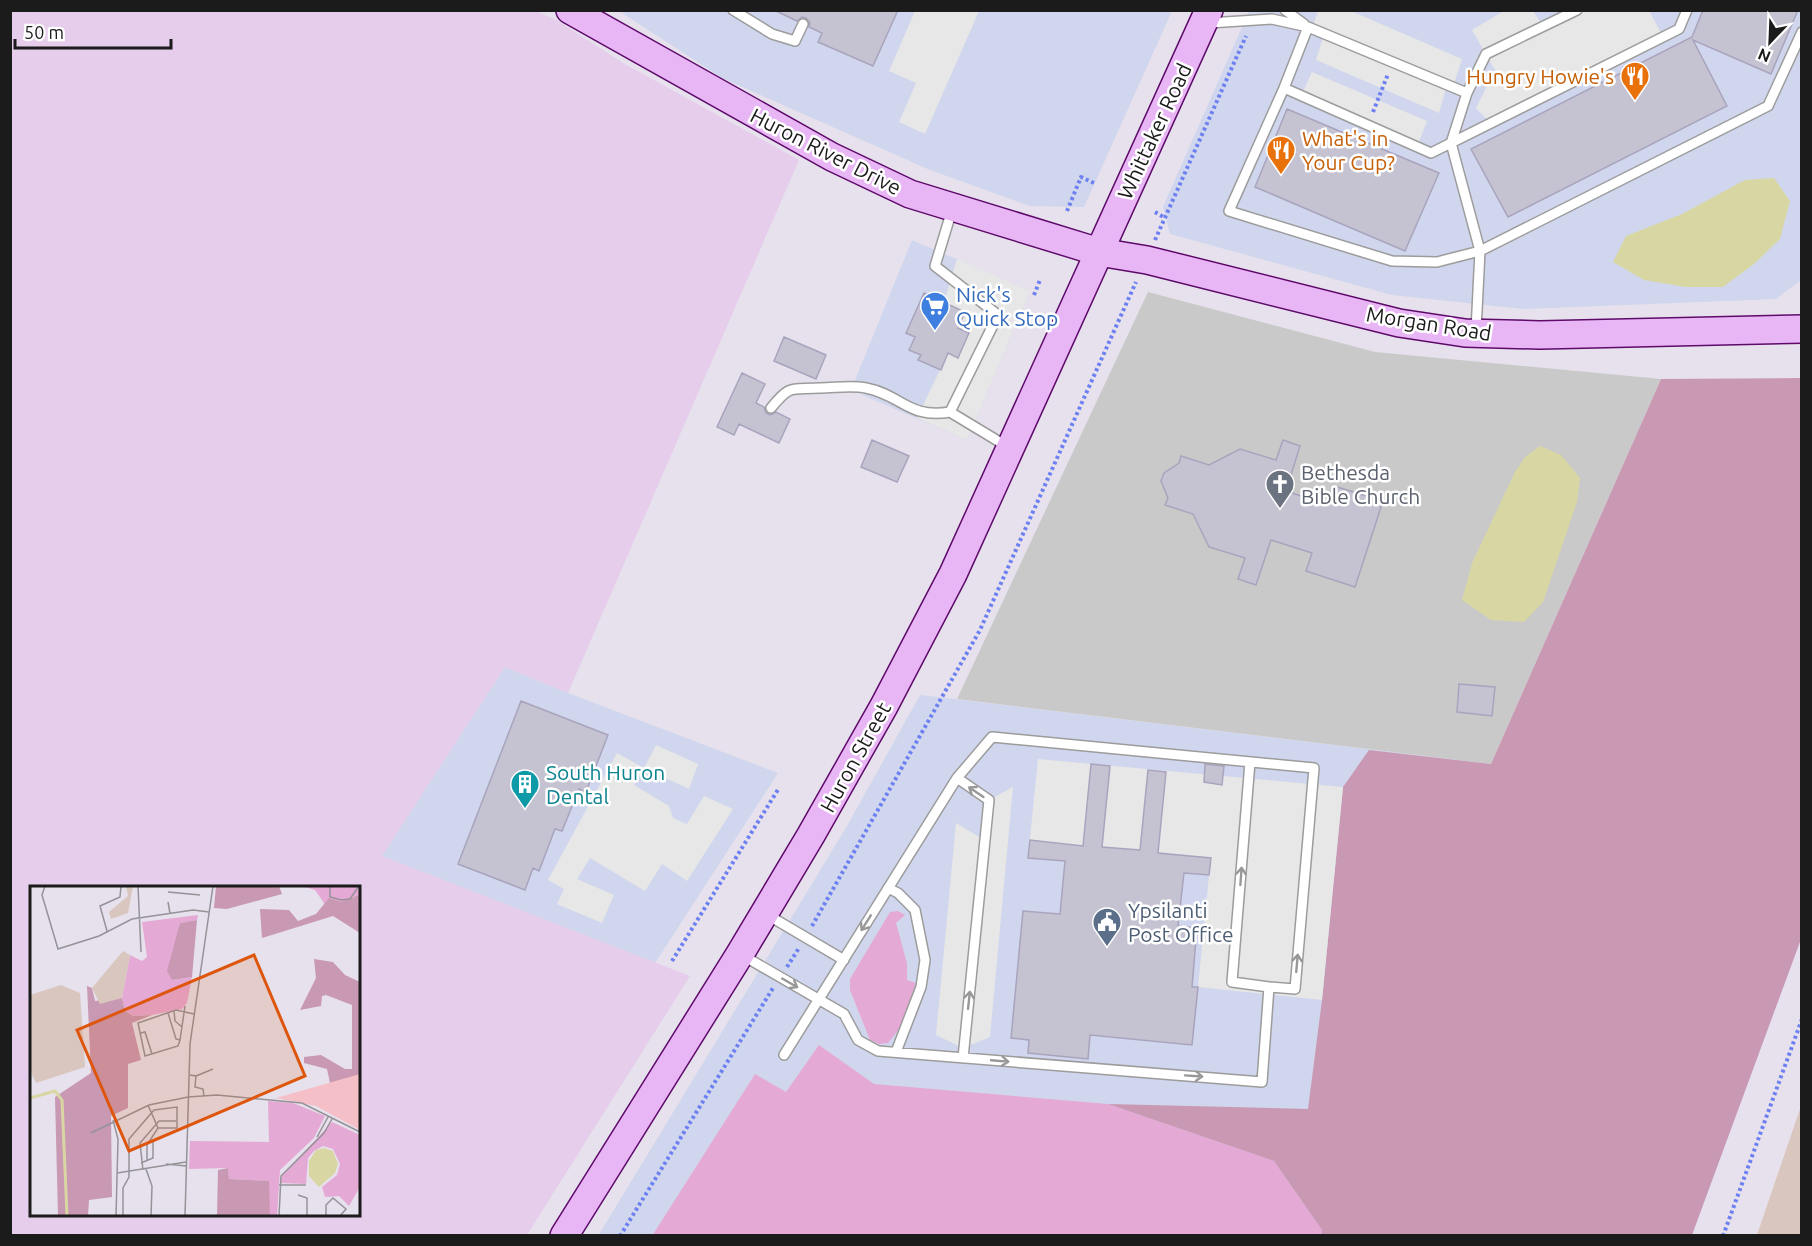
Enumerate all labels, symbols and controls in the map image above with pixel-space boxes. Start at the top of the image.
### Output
scale bar [15,12,171,50]
north arrow [1740,12,1800,72]
text: 50 m [24,22,64,42]
text: N [1755,45,1773,66]
street label: Whittaker Road [1112,59,1196,203]
restaurant icon: Hungry Howie's [1619,60,1651,102]
place label: Hungry Howie's [1466,64,1614,88]
street label: Huron River Drive [747,103,905,199]
place label: What's in Your Cup? [1302,126,1395,174]
restaurant icon: What's in Your Cup? [1265,134,1297,176]
place label: Nick's Quick Stop [956,282,1058,330]
supermarket icon: Nick's Quick Stop [919,290,951,332]
street label: Morgan Road [1365,301,1493,345]
place label: Bethesda Bible Church [1301,460,1420,508]
church icon: Bethesda Bible Church [1264,468,1296,510]
street label: Huron Street [815,698,895,816]
place label: South Huron Dental [546,760,665,808]
building icon: South Huron Dental [509,768,541,810]
one-way arrow [969,786,985,798]
one-way arrow [1236,867,1247,887]
inset map [30,886,360,1216]
place label: Ypsilanti Post Office [1128,898,1233,946]
public building icon: Ypsilanti Post Office [1091,906,1123,948]
one-way arrow [860,914,872,931]
one-way arrow [1292,953,1303,973]
one-way arrow [781,977,798,989]
one-way arrow [964,990,975,1010]
one-way arrow [989,1056,1009,1067]
one-way arrow [1184,1071,1204,1082]

